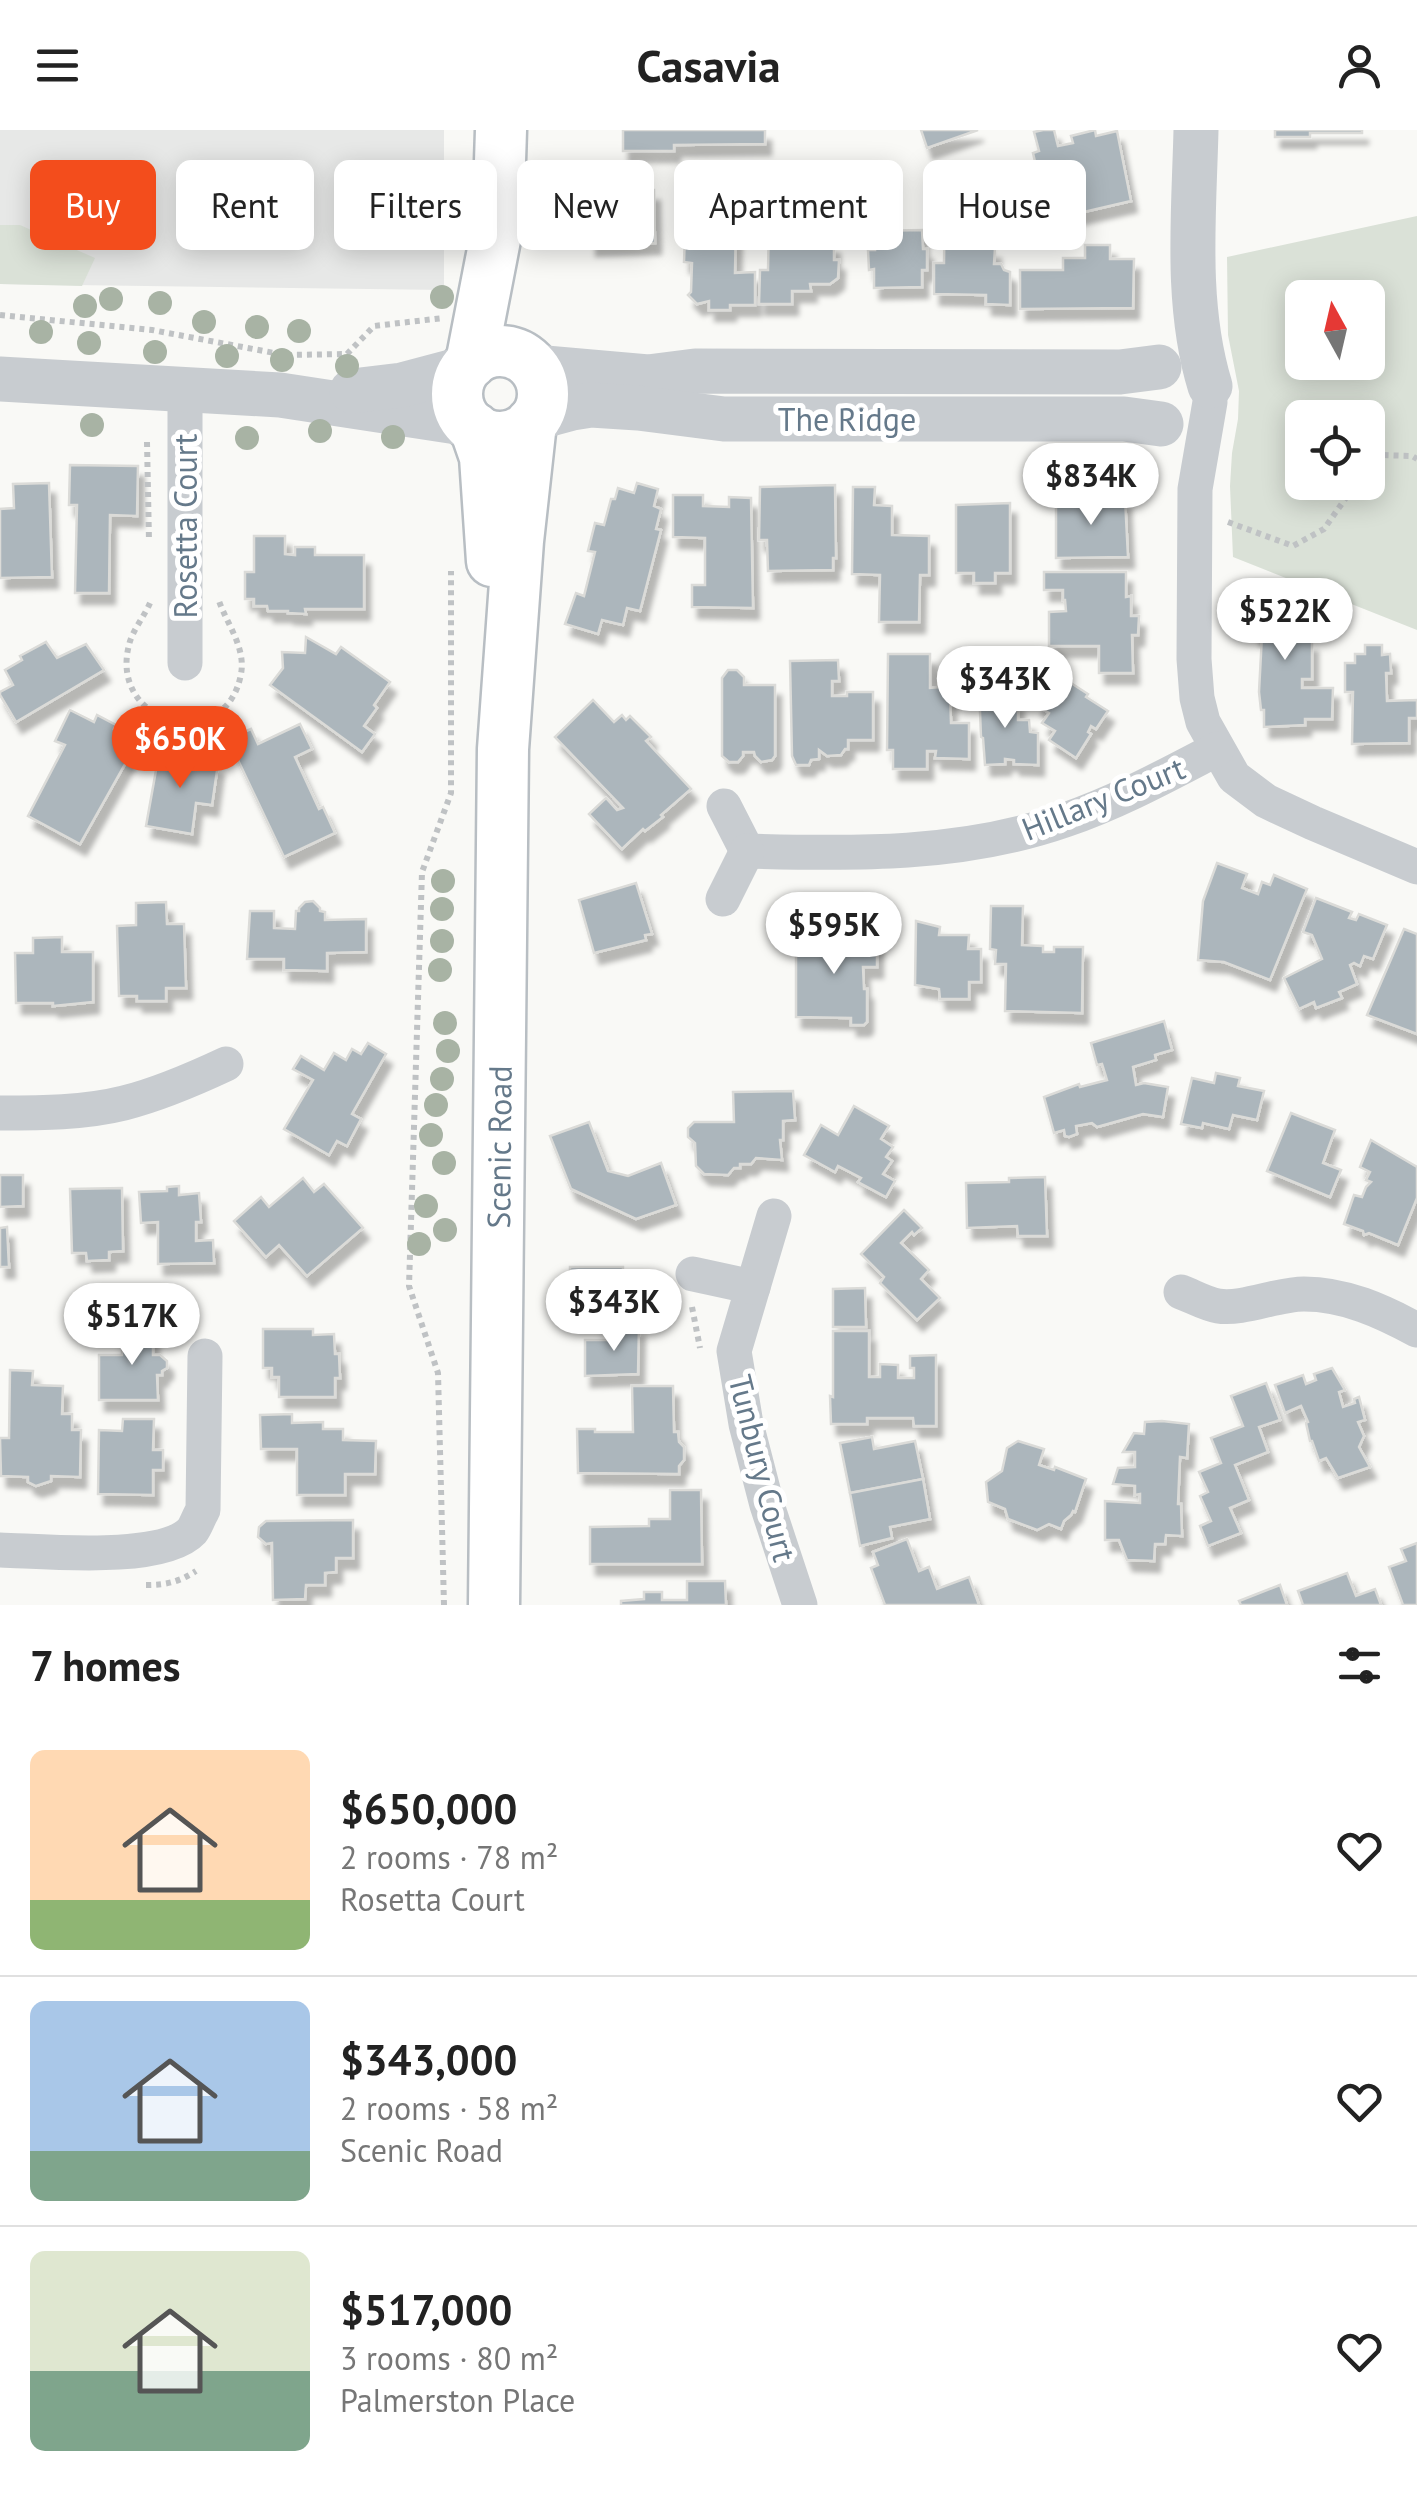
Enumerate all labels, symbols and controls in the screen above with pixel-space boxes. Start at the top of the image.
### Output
text: Casavia [636,36,781,94]
icon: menu [30,38,85,93]
icon: person [1332,38,1387,93]
chip: Buy [30,160,156,250]
chip: Rent [176,160,314,250]
chip: Filters [334,160,497,250]
chip: New [517,160,654,250]
chip: Apartment [674,160,903,250]
chip: House [923,160,1086,250]
north arrow [1285,280,1385,380]
map controls [1285,280,1385,500]
street label: The Ridge [778,398,916,440]
button: locate [1285,400,1385,500]
street label: Rosetta Court [164,433,206,618]
pin: $834K [1021,443,1161,528]
text: $834K [1045,454,1137,496]
pin: $522K [1215,578,1355,663]
text: $522K [1239,589,1331,631]
pin: $343K [935,646,1075,731]
text: $343K [959,657,1051,699]
pin: $650K [110,706,250,791]
text: $650K [134,717,226,759]
street label: Hillary Court [1015,746,1191,850]
pin: $595K [764,892,904,977]
text: $595K [788,903,880,945]
street label: Scenic Road [477,1065,521,1229]
pin: $343K [544,1269,684,1354]
text: $343K [568,1280,660,1322]
pin: $517K [62,1283,202,1368]
text: $517K [86,1294,178,1336]
street label: Tunbury Court [720,1370,807,1566]
text: 7 homes [30,1638,181,1693]
icon: filters [1332,1638,1387,1693]
text: $650,000 [340,1781,517,1836]
icon: home [110,1790,230,1910]
icon: heart [1332,1823,1387,1878]
text: 2 rooms · 78 m² [340,1836,558,1878]
text: Rosetta Court [340,1878,525,1920]
text: $343,000 [340,2032,517,2087]
icon: home [110,2041,230,2161]
icon: heart [1332,2074,1387,2129]
text: 2 rooms · 58 m² [340,2087,558,2129]
text: Scenic Road [340,2129,503,2171]
text: $517,000 [340,2282,512,2337]
icon: home [110,2291,230,2411]
icon: heart [1332,2324,1387,2379]
text: 3 rooms · 80 m² [340,2337,558,2379]
text: Palmerston Place [340,2379,575,2421]

